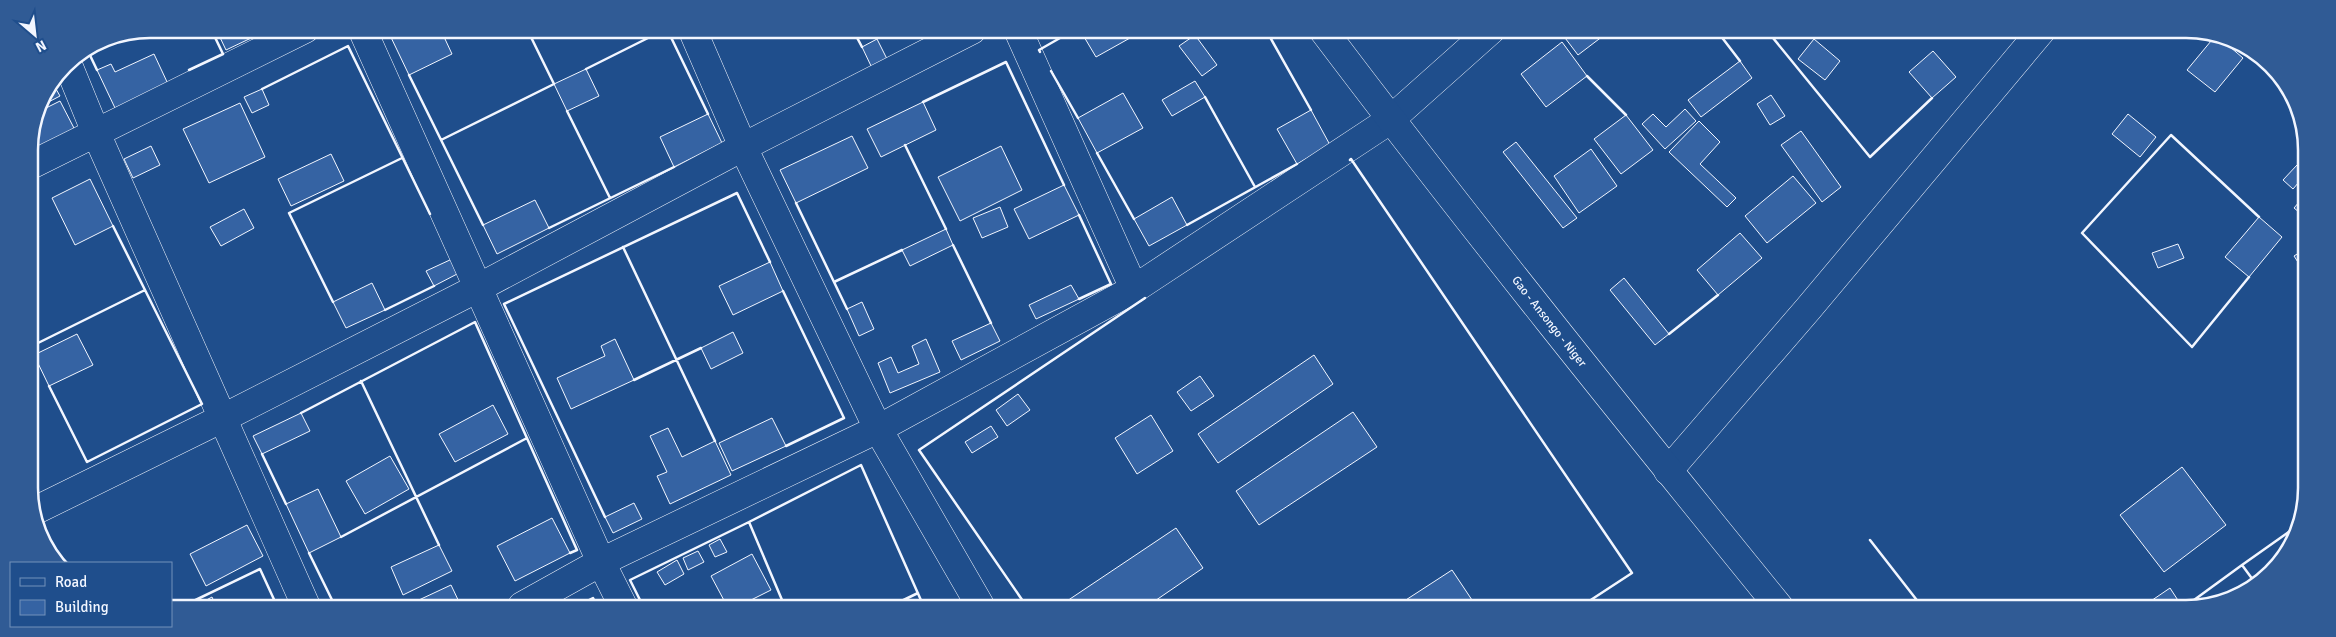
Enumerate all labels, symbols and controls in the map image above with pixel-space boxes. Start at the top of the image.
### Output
north arrow [10,10,60,60]
text: N [33,36,49,56]
street label: Gao - Ansongo - Niger [1508,273,1590,371]
legend [10,562,172,627]
text: Road [55,573,87,591]
text: Building [55,598,109,616]

